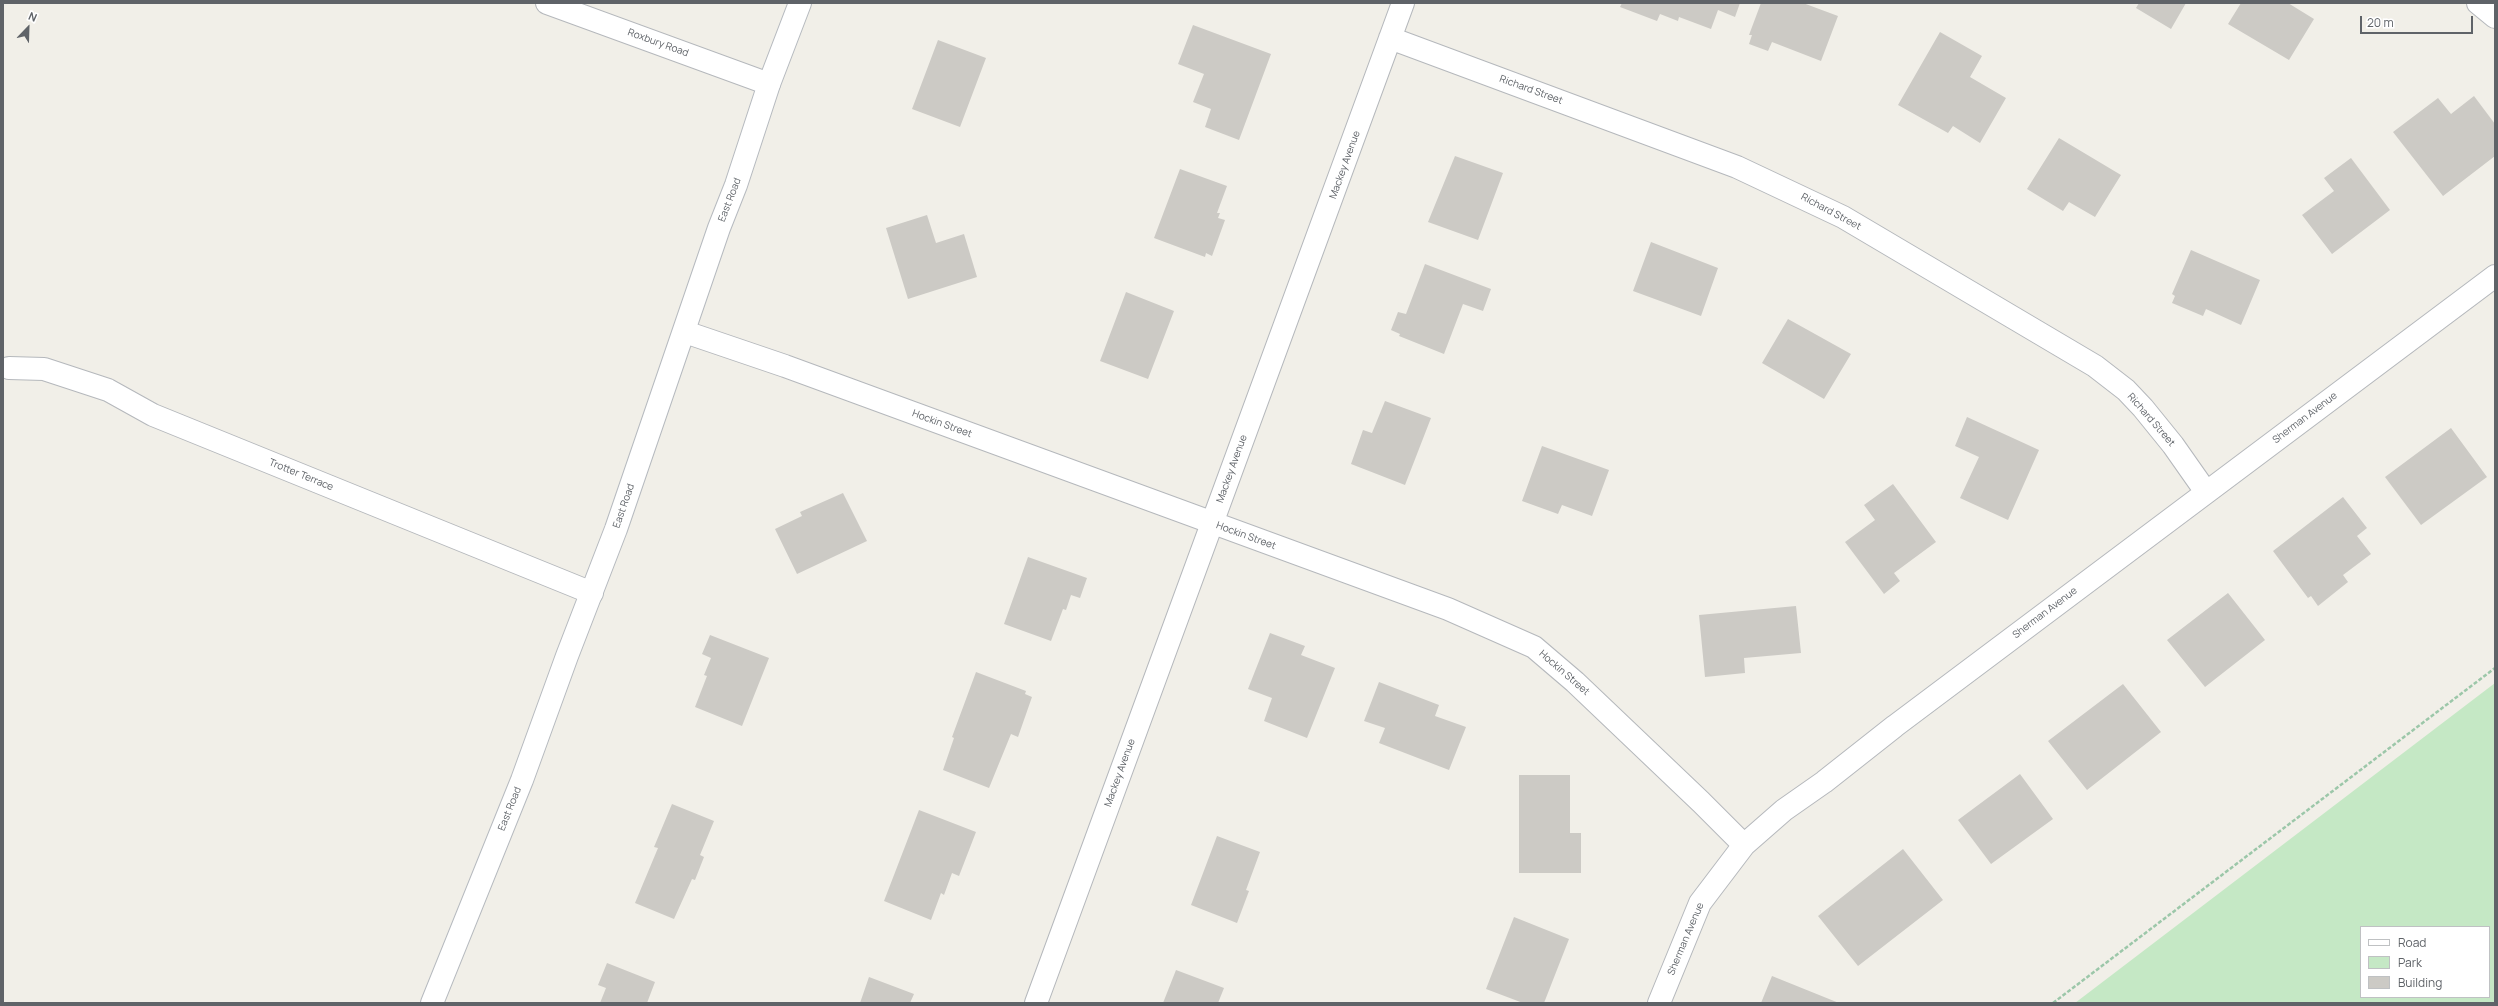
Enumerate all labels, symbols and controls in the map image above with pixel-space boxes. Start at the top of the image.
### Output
north arrow [8,8,48,48]
text: N [26,8,39,25]
scale bar [2362,8,2475,34]
text: 20 m [2367,14,2394,31]
street label: Roxbury Road [626,26,690,60]
street label: Richard Street [1498,73,1564,107]
street label: Mackey Avenue [1327,129,1363,201]
street label: East Road [716,176,744,224]
street label: Richard Street [1799,191,1863,233]
street label: Sherman Avenue [2270,390,2340,446]
street label: Richard Street [2125,391,2177,449]
street label: Hockin Street [910,408,974,440]
street label: Mackey Avenue [1214,433,1250,505]
street label: Trotter Terrace [267,457,335,493]
street label: East Road [611,482,637,530]
street label: Hockin Street [1214,520,1278,552]
street label: Sherman Avenue [2010,585,2080,641]
street label: Hockin Street [1536,648,1592,698]
street label: Mackey Avenue [1102,737,1138,809]
street label: East Road [496,785,524,833]
street label: Sherman Avenue [1665,901,1707,977]
legend [2360,926,2490,998]
text: Road [2398,934,2426,951]
text: Park [2398,954,2422,971]
text: Building [2398,974,2442,991]

